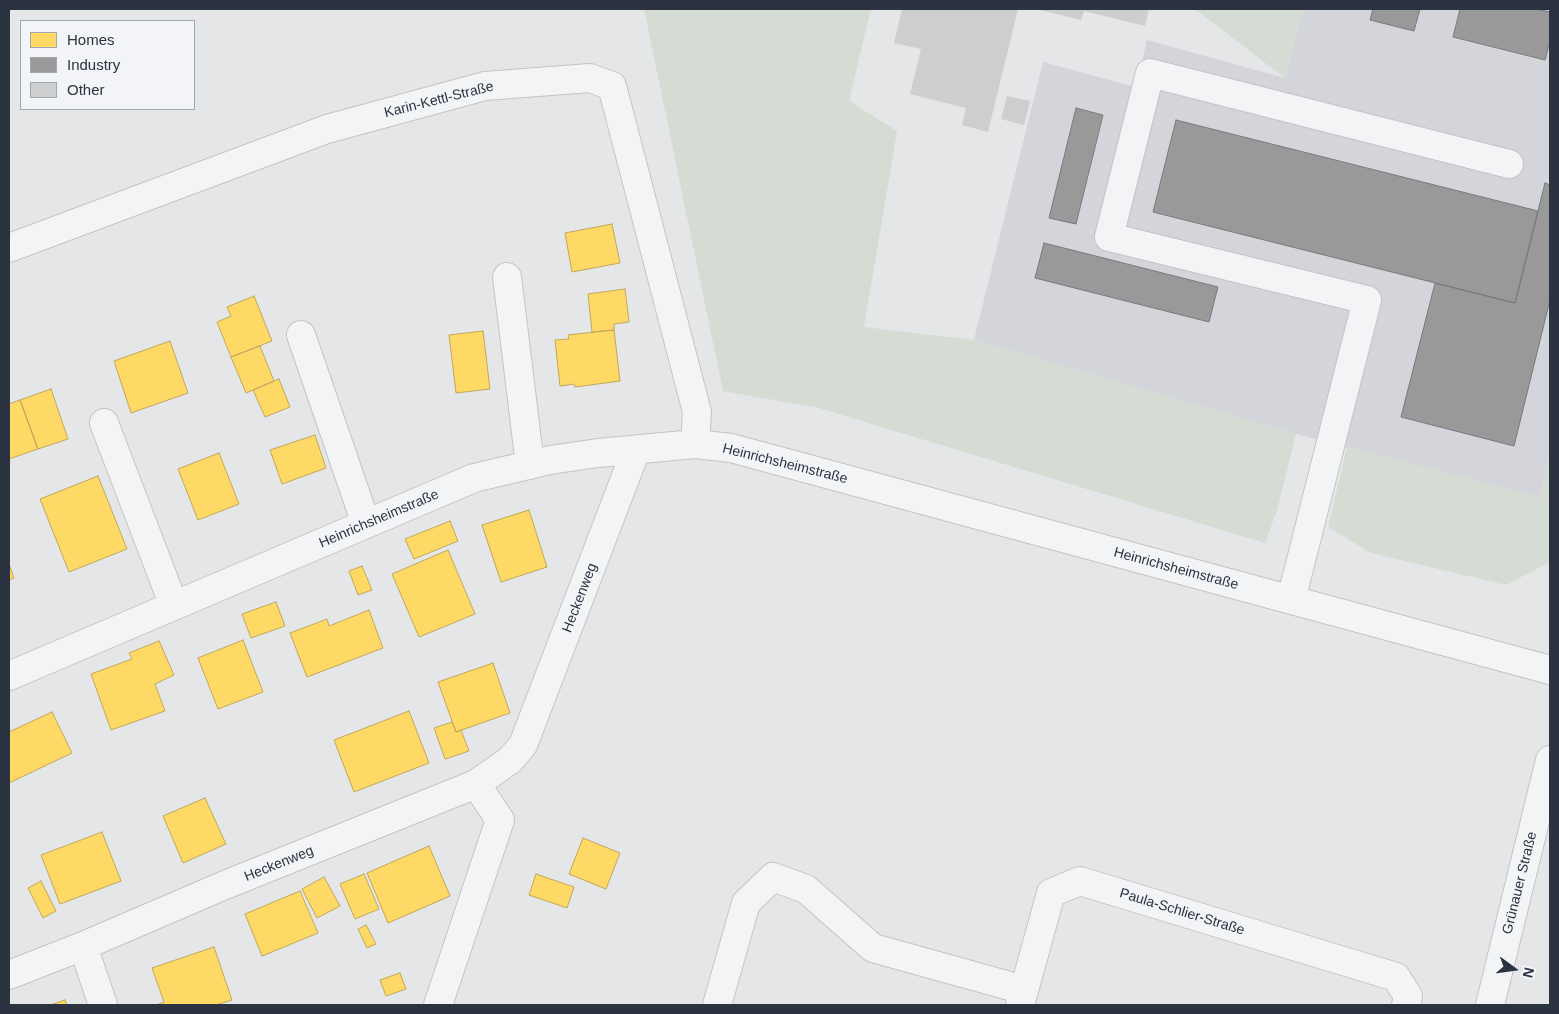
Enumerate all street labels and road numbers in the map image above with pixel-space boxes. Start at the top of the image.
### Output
street label: Karin-Kettl-Straße [383,78,495,122]
street label: Heinrichsheimstraße [721,440,849,488]
street label: Heinrichsheimstraße [317,486,441,552]
street label: Heinrichsheimstraße [1112,544,1240,594]
street label: Heckenweg [559,561,601,635]
street label: Grünauer Straße [1499,830,1541,936]
street label: Heckenweg [242,843,316,885]
street label: Paula-Schlier-Straße [1117,885,1247,939]

